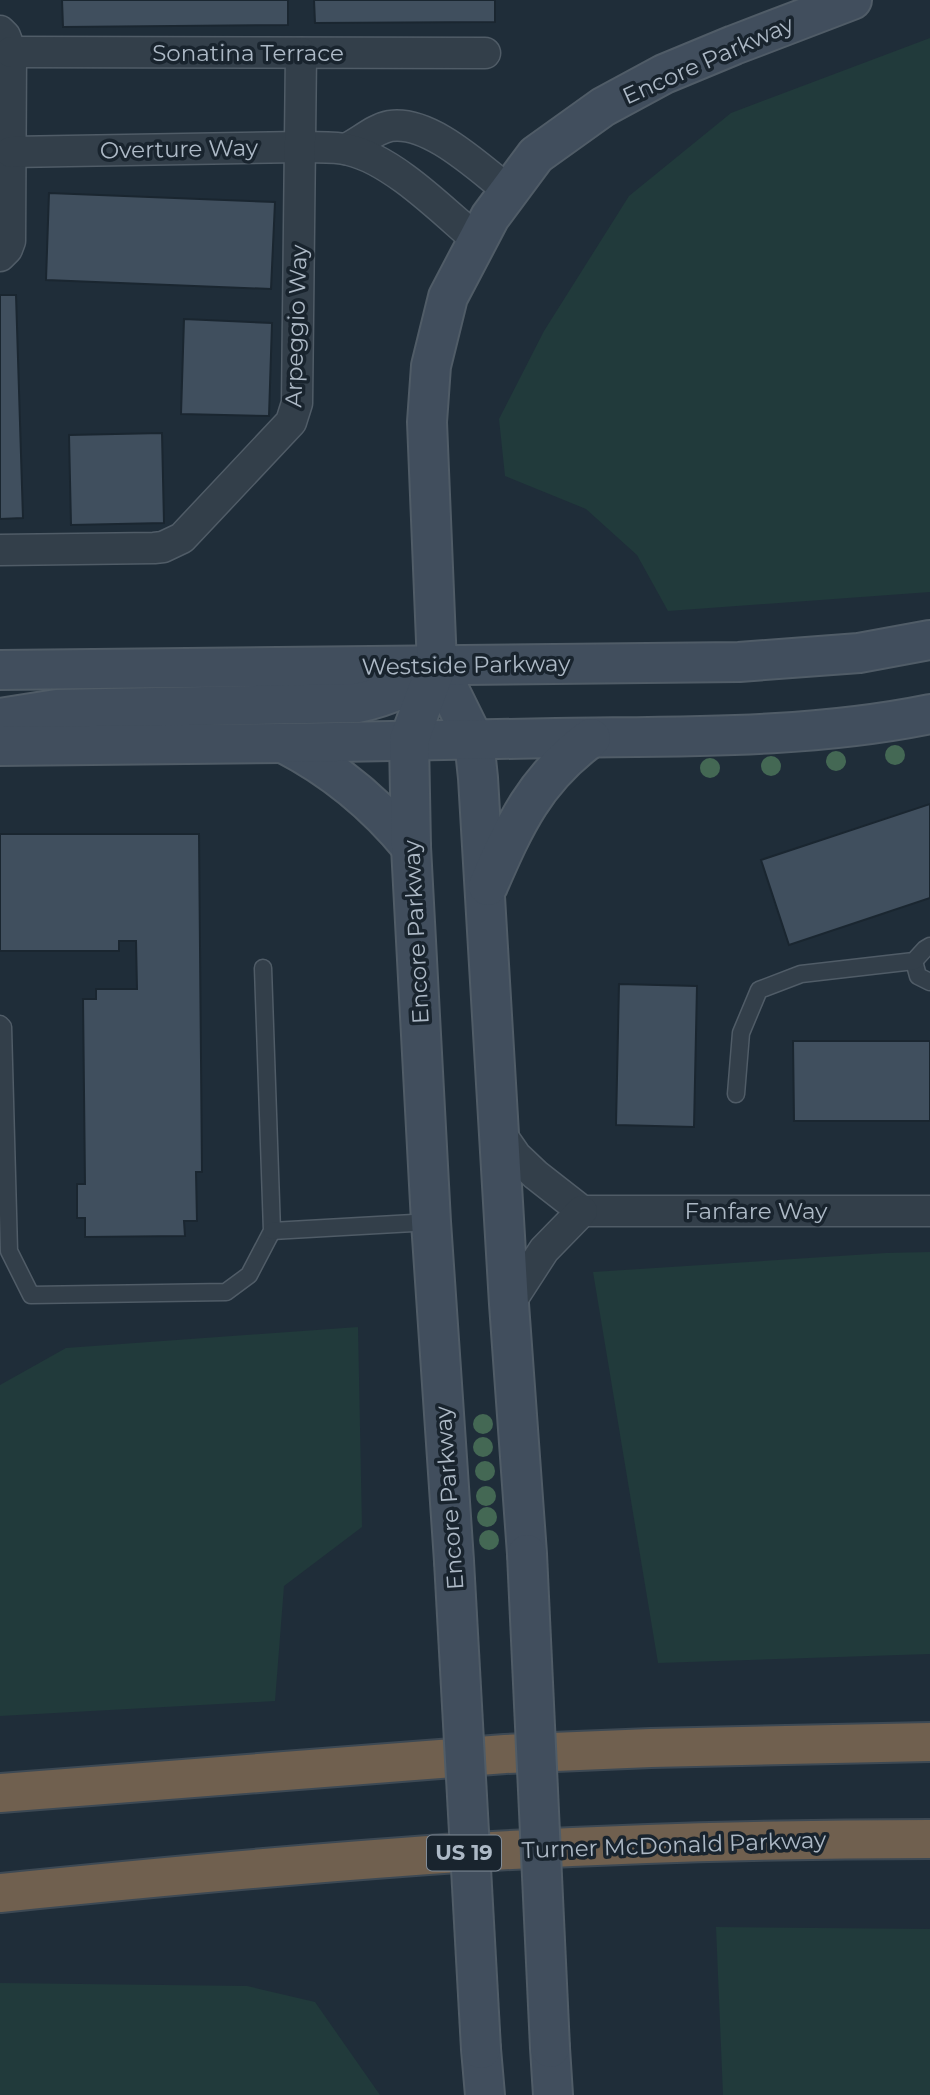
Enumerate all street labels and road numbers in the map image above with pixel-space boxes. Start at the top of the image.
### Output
street label: Encore Parkway [618,10,798,110]
street label: Sonatina Terrace [152,39,344,67]
street label: Overture Way [100,134,259,164]
street label: Arpeggio Way [279,244,313,408]
street label: Westside Parkway [361,649,571,681]
street label: Encore Parkway [397,839,435,1025]
street label: Fanfare Way [684,1197,828,1225]
street label: Encore Parkway [429,1405,469,1591]
street label: Turner McDonald Parkway [521,1826,827,1864]
road number: US 19 [427,1836,501,1870]

